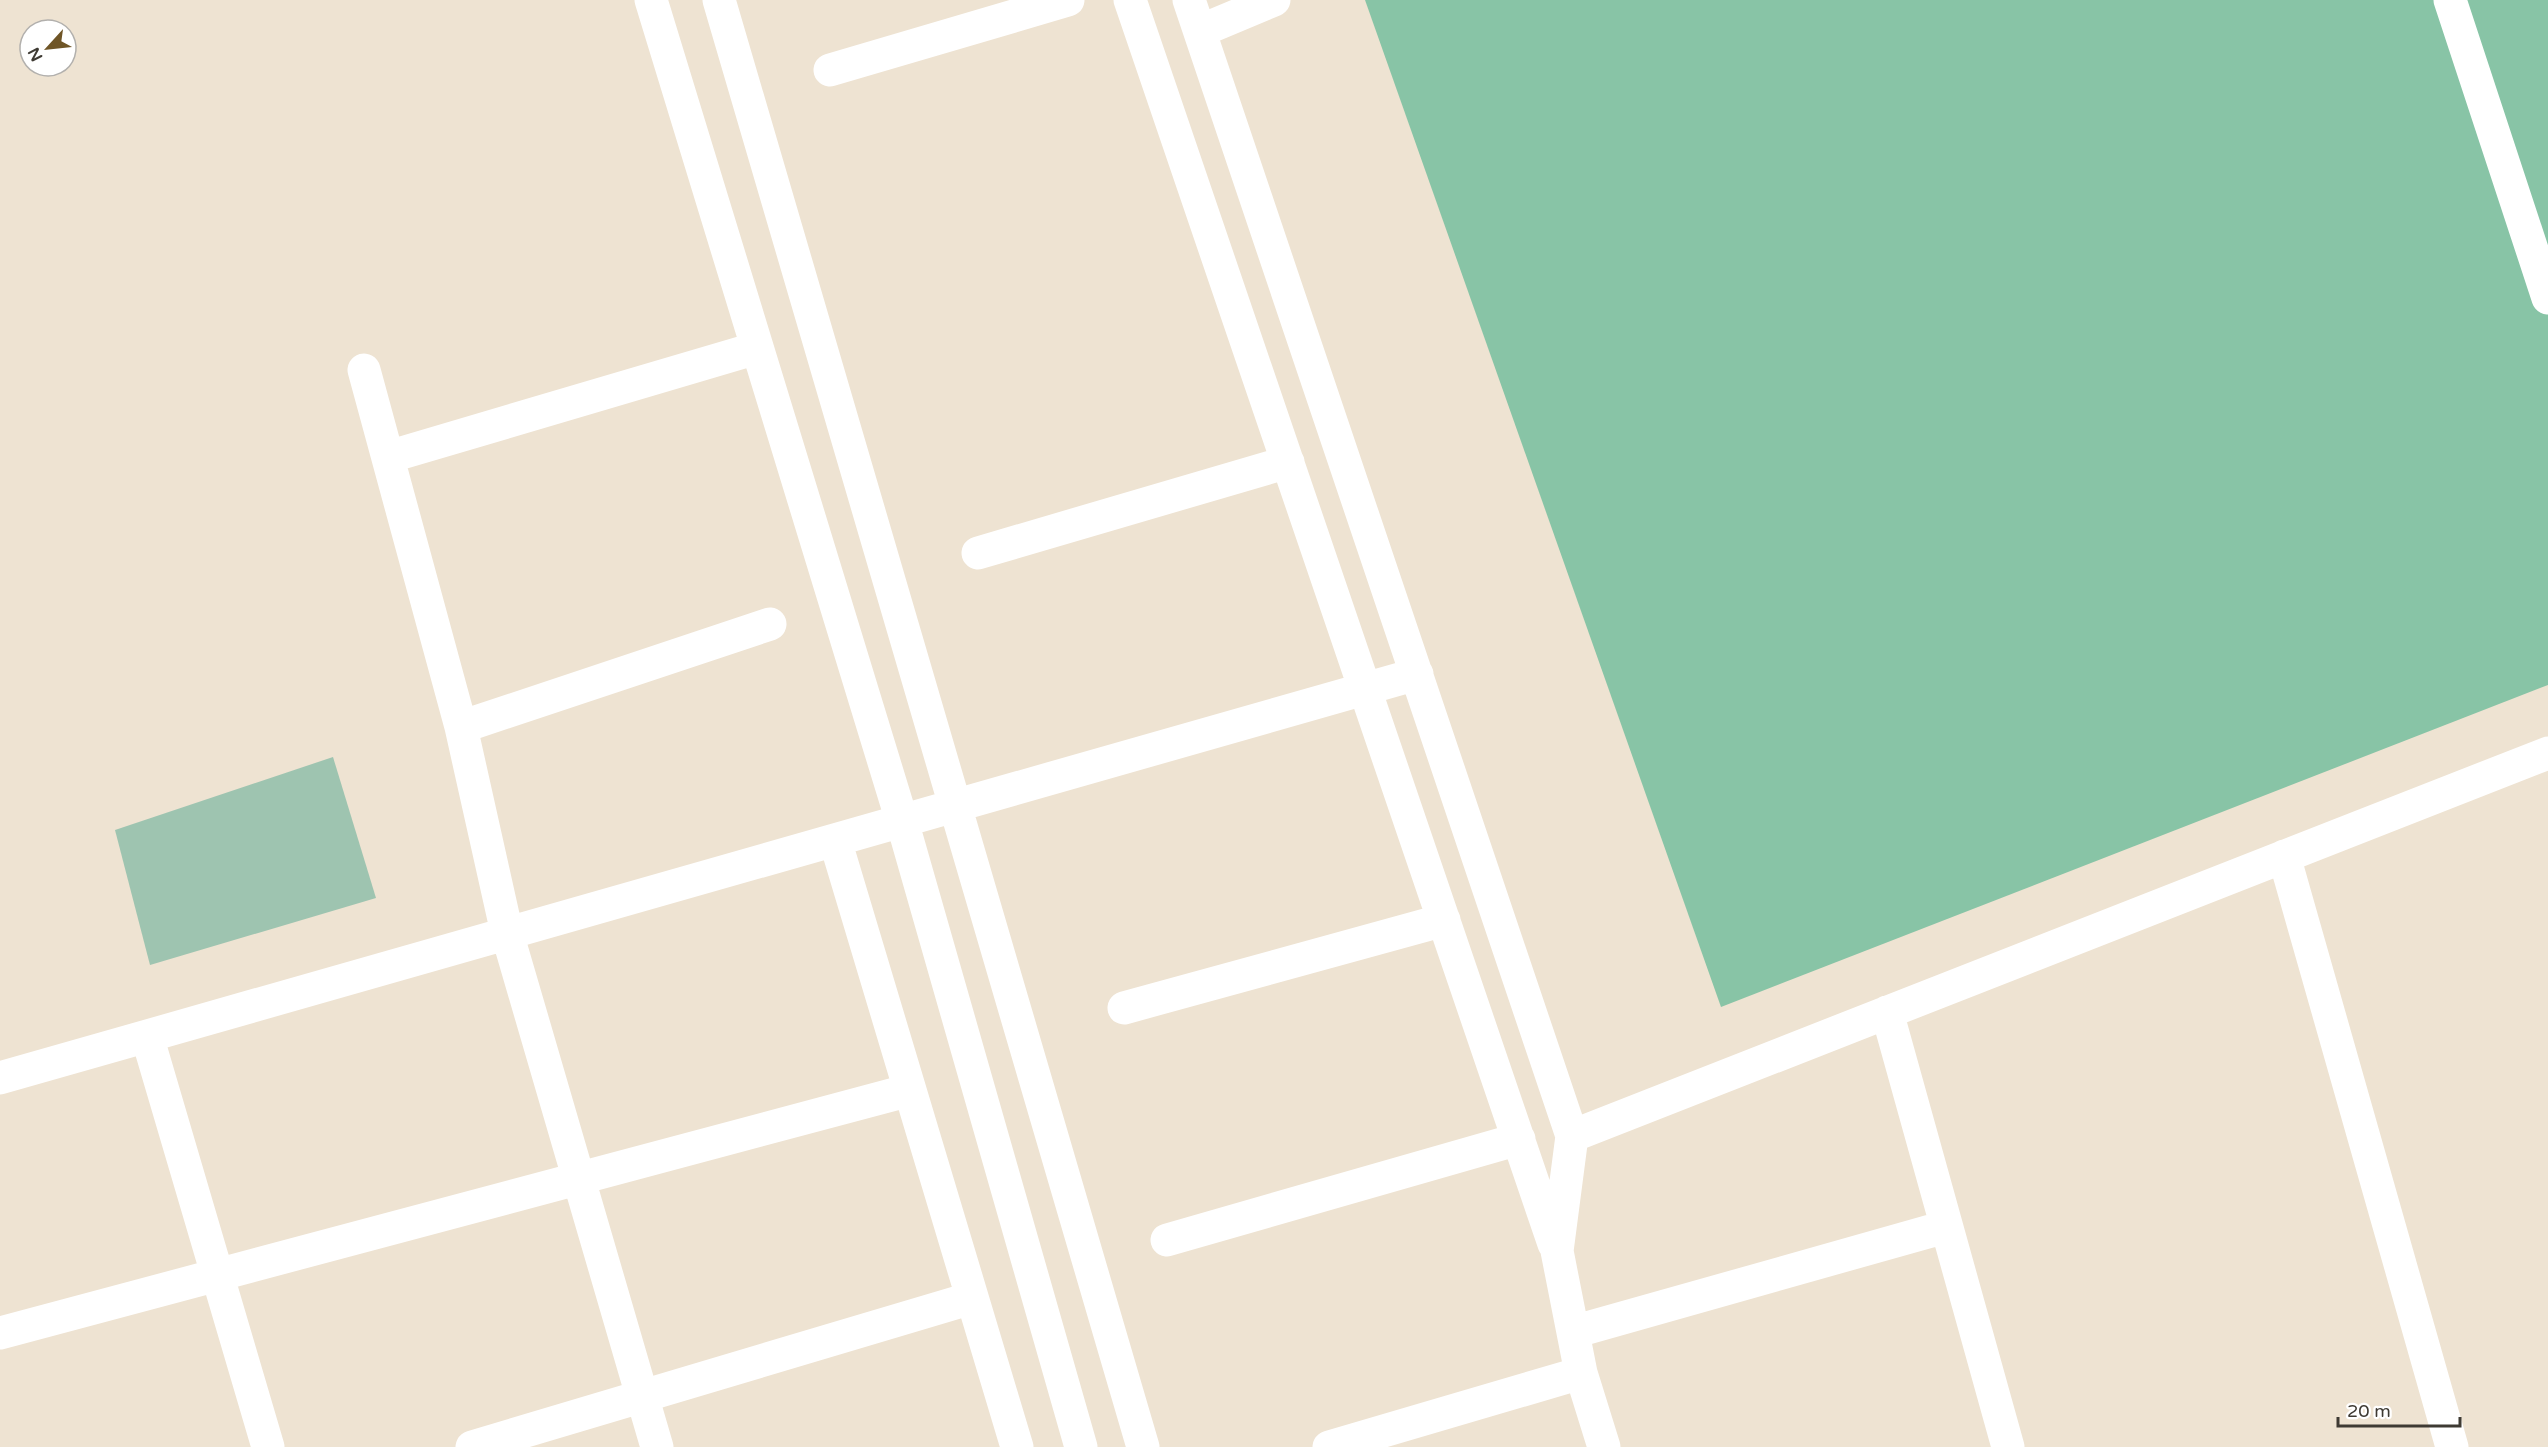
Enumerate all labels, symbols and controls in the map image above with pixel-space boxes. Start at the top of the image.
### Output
north arrow [18,18,78,78]
text: N [24,44,47,65]
scale bar [2338,1390,2460,1428]
text: 20 m [2347,1400,2391,1422]

